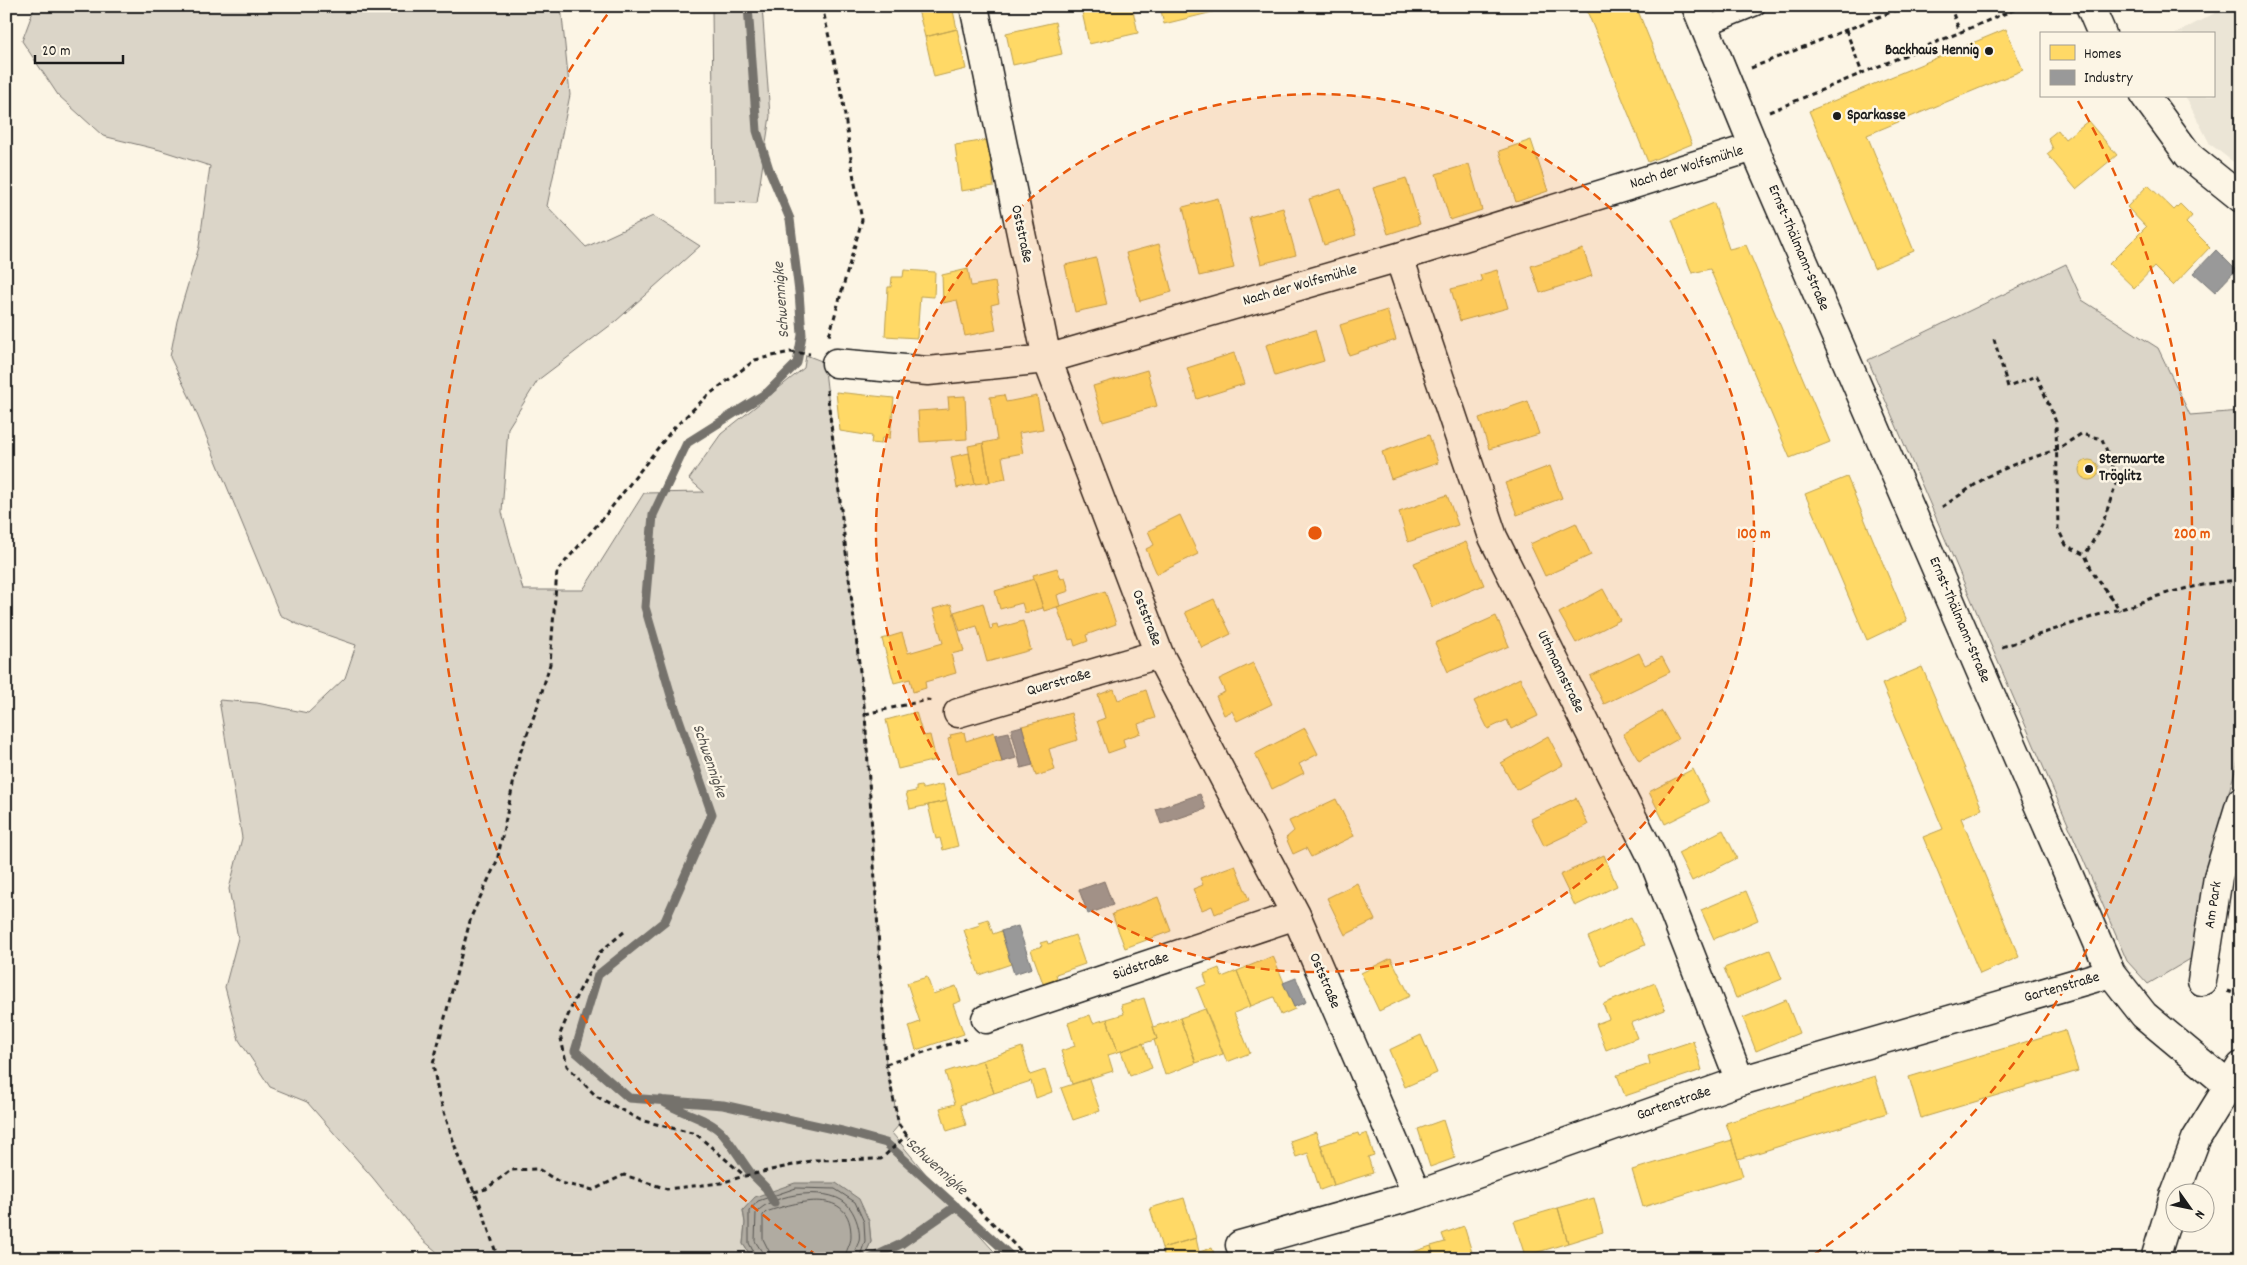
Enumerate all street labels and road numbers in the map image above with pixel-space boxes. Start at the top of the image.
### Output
street label: Nach der Wolfsmühle [1628,140,1747,196]
street label: Ernst-Thälmann-Straße [1761,182,1835,315]
street label: Oststraße [1004,203,1038,265]
street label: Nach der Wolfsmühle [1240,259,1360,313]
street label: Ernst-Thälmann-Straße [1922,554,1996,687]
street label: Oststraße [1125,587,1167,650]
street label: Uthmannstraße [1531,627,1590,717]
street label: Querstraße [1024,663,1094,703]
street label: Am Park [2199,880,2229,930]
street label: Südstraße [1110,947,1173,987]
street label: Oststraße [1302,950,1346,1013]
street label: Gartenstraße [2022,967,2103,1009]
street label: Gartenstraße [1634,1081,1715,1127]

